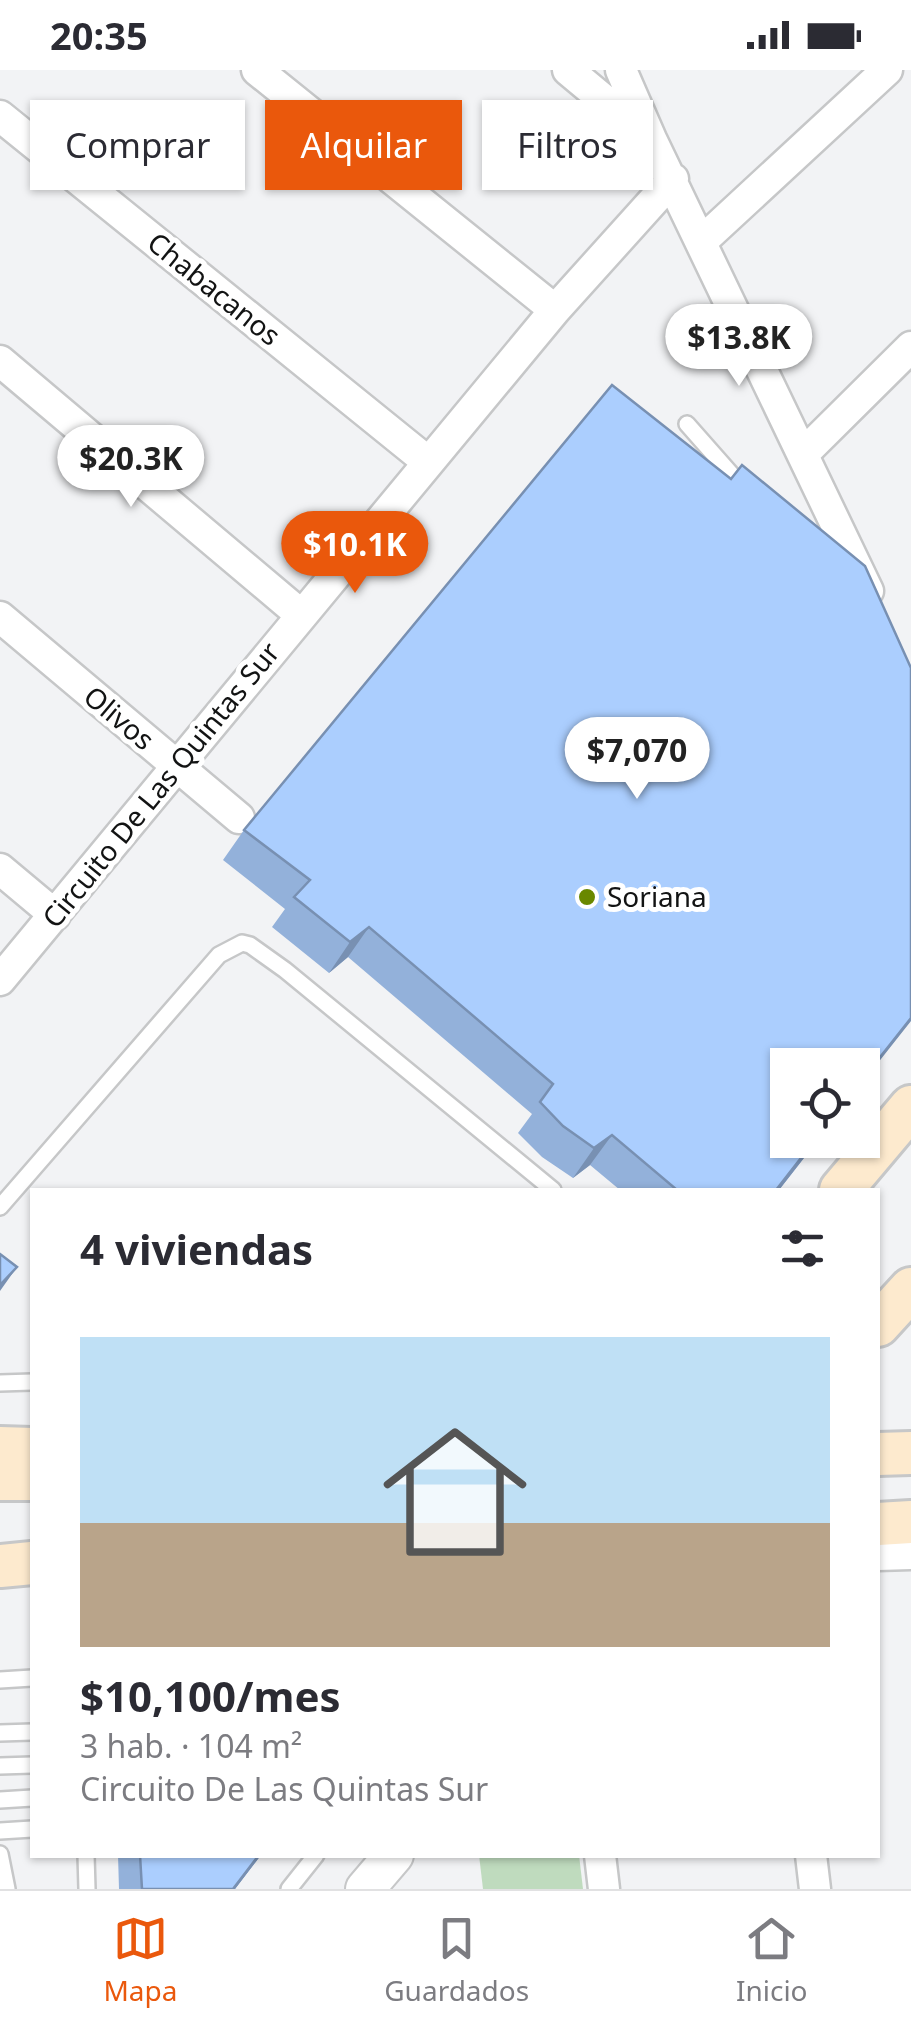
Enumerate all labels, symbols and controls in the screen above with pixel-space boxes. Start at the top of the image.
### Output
text: 20:35 [50,9,148,61]
chip: Comprar [30,100,245,190]
chip: Alquilar [265,100,462,190]
chip: Filtros [482,100,653,190]
street label: Chabacanos [140,223,289,353]
pin: $13.8K [658,304,820,389]
text: $13.8K [687,315,791,358]
pin: $20.3K [50,425,212,510]
text: $20.3K [79,436,183,479]
pin: $10.1K [274,511,436,596]
text: $10.1K [303,522,407,565]
street label: Circuito De Las Quintas Sur [33,633,288,935]
street label: Olivos [76,677,163,758]
pin: $7,070 [556,717,718,802]
text: $7,070 [587,728,687,771]
place label: Soriana [607,877,707,915]
marker: Soriana [576,886,598,908]
map controls [770,1048,880,1158]
button: locate [770,1048,880,1158]
text: 4 viviendas [80,1220,313,1277]
icon: filters [775,1221,830,1276]
icon: home [365,1402,545,1582]
text: $10,100/mes [80,1667,341,1724]
text: 3 hab. · 104 m² [80,1724,302,1767]
text: Circuito De Las Quintas Sur [80,1767,488,1810]
tab: Mapa [103,1911,177,2009]
tab: Guardados [384,1911,529,2009]
tab: Inicio [736,1911,808,2009]

